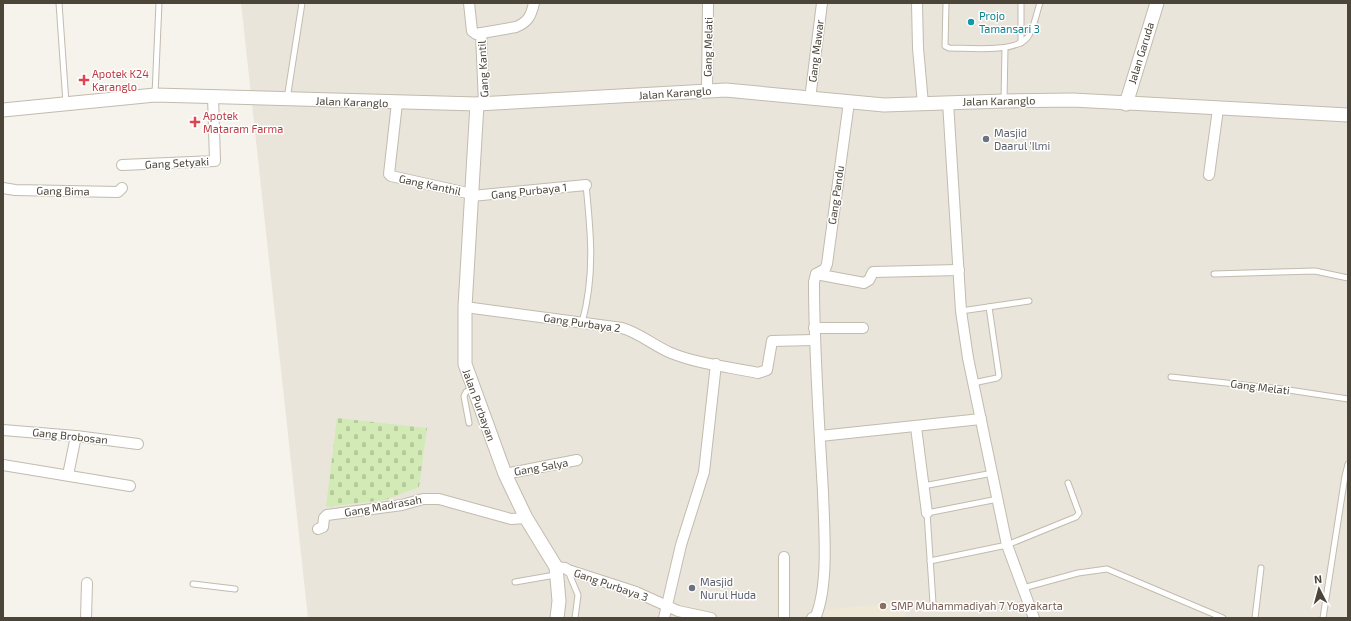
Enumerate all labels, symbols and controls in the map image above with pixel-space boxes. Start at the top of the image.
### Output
place label: Projo Tamansari 3 [979,9,1040,35]
street label: Gang Melati [700,17,715,77]
marker: Projo Tamansari 3 [966,17,976,27]
street label: Gang Mawar [805,18,826,83]
street label: Jalan Garuda [1125,20,1156,85]
street label: Gang Kantil [474,39,490,98]
place label: Apotek K24 Karanglo [92,67,149,93]
marker: Apotek K24 Karanglo [79,75,89,85]
street label: Jalan Karanglo [638,83,712,102]
street label: Jalan Karanglo [962,93,1036,108]
street label: Jalan Karanglo [315,94,389,109]
place label: Apotek Mataram Farma [203,109,283,135]
marker: Apotek Mataram Farma [190,117,200,127]
place label: Masjid Daarul 'Ilmi [994,126,1050,152]
marker: Masjid Daarul 'Ilmi [981,134,991,144]
street label: Gang Setyaki [145,154,209,171]
street label: Gang Pandu [825,165,846,225]
street label: Gang Kanthil [398,172,463,198]
street label: Gang Purbaya 1 [490,180,567,201]
street label: Gang Bima [36,184,90,197]
street label: Gang Purbaya 2 [543,311,622,334]
street label: Jalan Purbayan [460,367,499,443]
street label: Gang Melati [1230,376,1290,397]
street label: Gang Brobosan [32,425,108,446]
street label: Gang Salya [513,455,569,478]
street label: Gang Madrasah [343,492,423,519]
street label: Gang Purbaya 3 [572,566,650,603]
north arrow [1299,569,1339,609]
text: N [1313,572,1323,585]
place label: Masjid Nurul Huda [700,575,756,601]
marker: Masjid Nurul Huda [687,583,697,593]
place label: SMP Muhammadiyah 7 Yogyakarta [891,599,1063,612]
marker: SMP Muhammadiyah 7 Yogyakarta [878,601,888,611]

